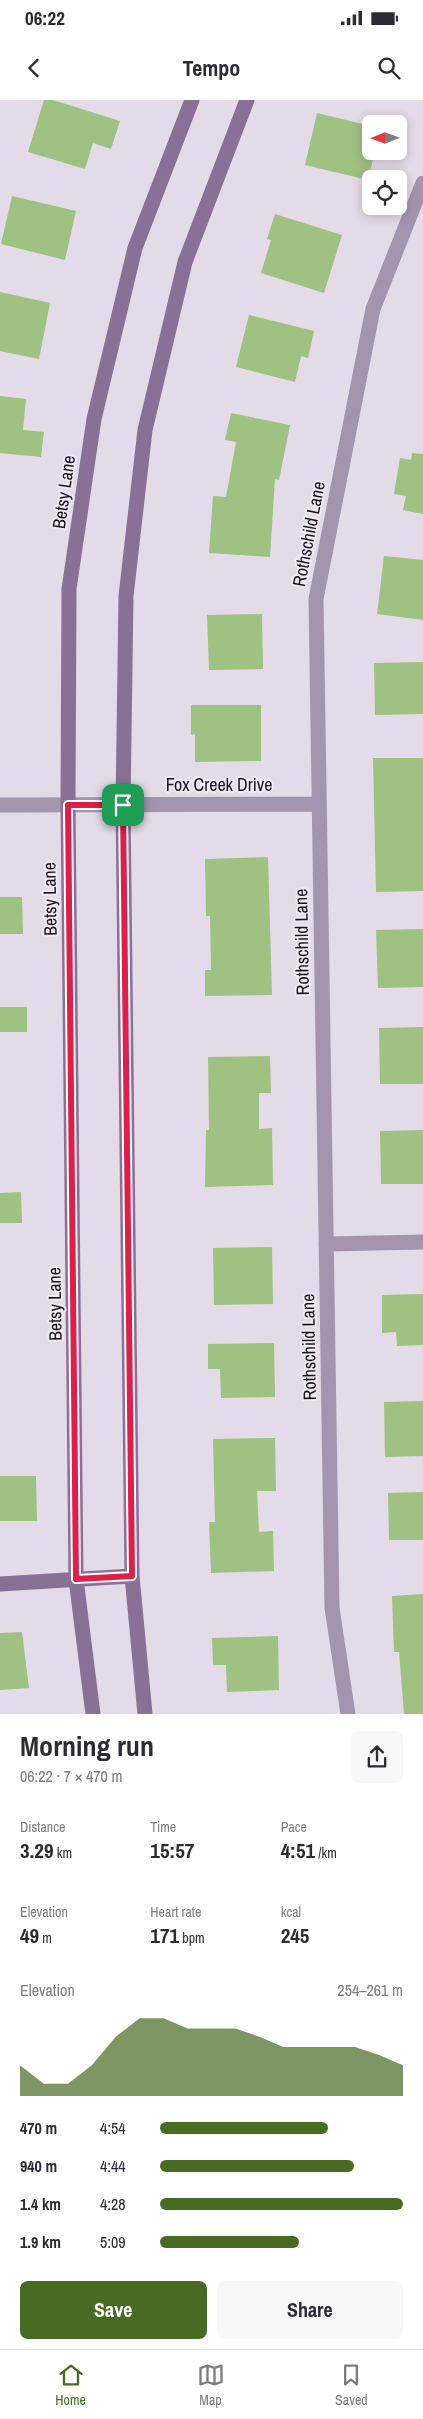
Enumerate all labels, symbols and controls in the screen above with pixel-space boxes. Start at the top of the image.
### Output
text: 06:22 [25,5,65,31]
text: Tempo [183,53,240,83]
icon: back [20,54,48,82]
icon: search [375,54,403,82]
north arrow [362,115,408,160]
map controls [362,115,407,215]
button: locate [362,170,407,215]
street label: Betsy Lane [46,454,81,530]
street label: Rothschild Lane [286,479,331,589]
street label: Fox Creek Drive [166,772,272,797]
pin [102,784,144,826]
icon: arrive [109,791,137,819]
street label: Betsy Lane [36,862,63,936]
street label: Rothschild Lane [288,888,315,996]
street label: Betsy Lane [41,1267,68,1341]
street label: Rothschild Lane [295,1293,322,1401]
text: Morning run [20,1727,154,1765]
button: share [351,1731,403,1783]
text: 06:22 · 7 × 470 m [20,1765,123,1787]
text: Distance [20,1818,65,1836]
text: Time [150,1818,176,1836]
text: Pace [281,1818,307,1836]
text: 3.29 [20,1836,54,1865]
text: 15:57 [150,1836,194,1865]
text: 4:51 [281,1836,315,1865]
text: km [54,1844,72,1862]
text: /km [315,1844,337,1862]
text: Elevation [20,1903,68,1921]
text: Heart rate [150,1903,201,1921]
text: kcal [281,1903,301,1921]
text: 49 [20,1921,39,1950]
text: 171 [150,1921,179,1950]
text: 245 [281,1921,309,1950]
text: m [39,1929,52,1947]
text: bpm [179,1929,205,1947]
text: Elevation [20,1979,75,2001]
text: 254–261 m [337,1979,403,2001]
text: 470 m [20,2117,57,2139]
text: 4:54 [100,2117,126,2139]
text: 940 m [20,2155,57,2177]
text: 4:44 [100,2155,126,2177]
text: 1.4 km [20,2193,61,2215]
text: 4:28 [100,2193,126,2215]
text: 1.9 km [20,2231,61,2253]
text: 5:09 [100,2231,126,2253]
button: Save [20,2281,207,2339]
button: Share [217,2281,403,2339]
tab: Home [55,2361,86,2409]
tab: Map [197,2361,225,2409]
tab: Saved [335,2361,368,2409]

